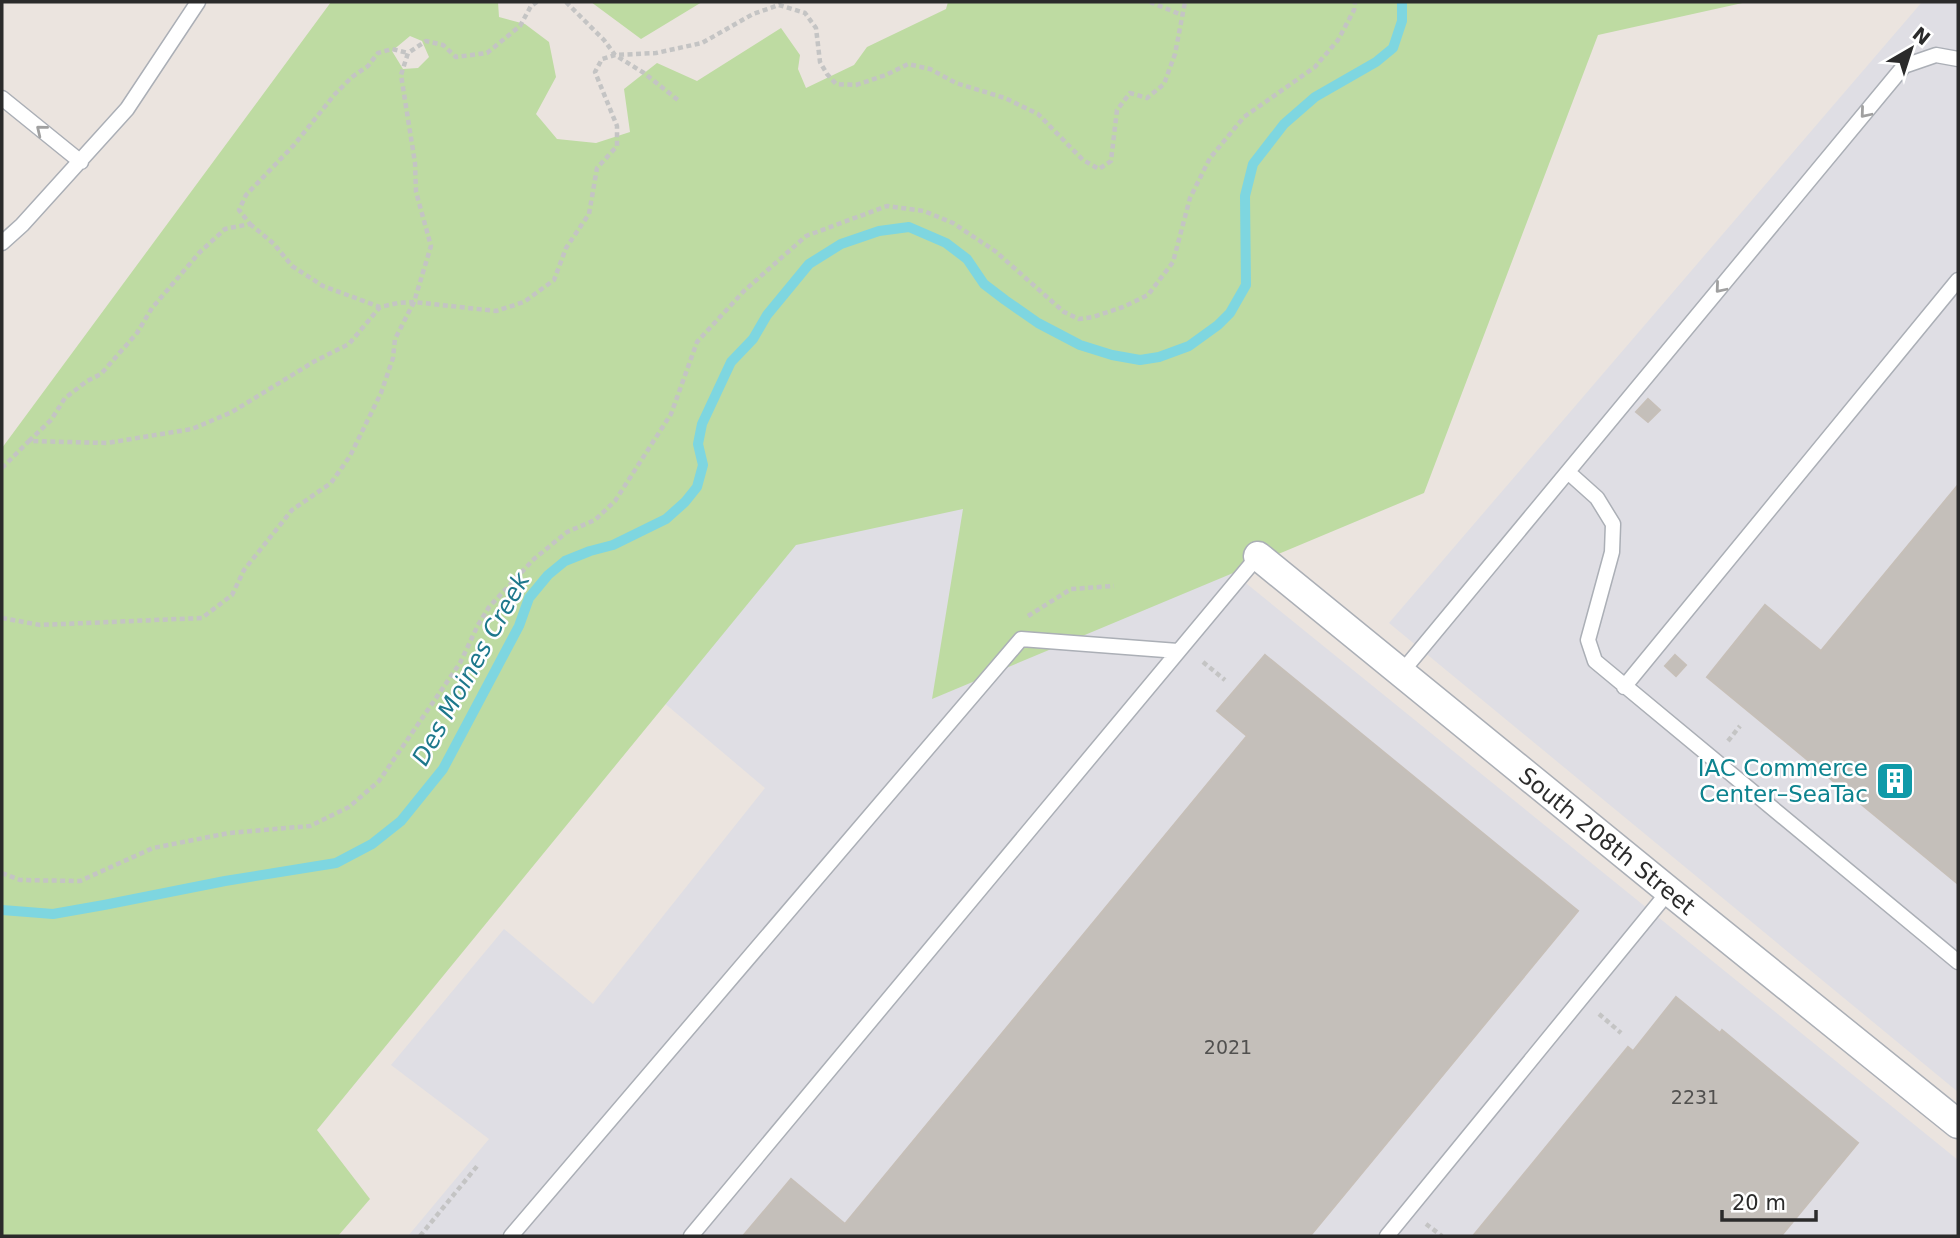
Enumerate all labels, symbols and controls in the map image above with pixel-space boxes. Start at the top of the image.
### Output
north arrow [1876,14,1946,84]
text: N [1909,22,1935,49]
one-way arrow [1861,106,1874,118]
one-way arrow [37,126,50,138]
one-way arrow [1716,280,1728,293]
water label: Des Moines Creek [406,567,536,770]
place label: IAC Commerce Center–SeaTac [1698,755,1868,807]
building icon: IAC Commerce Center–SeaTac [1874,760,1916,802]
street label: South 208th Street [1514,762,1700,920]
house number: 2021 [1204,1036,1252,1058]
house number: 2231 [1671,1086,1719,1108]
scale bar [1722,1178,1816,1222]
text: 20 m [1732,1191,1786,1215]

